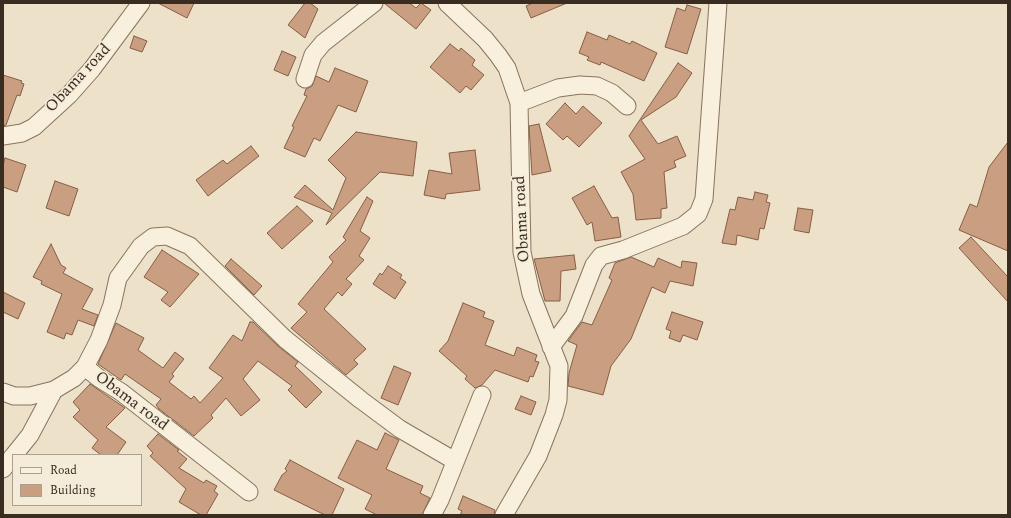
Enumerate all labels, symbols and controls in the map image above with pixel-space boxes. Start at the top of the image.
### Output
street label: Obama road [42,41,116,117]
street label: Obama road [511,175,535,263]
street label: Obama road [90,368,172,436]
legend [12,454,142,506]
text: Road [50,461,77,480]
text: Building [50,481,96,500]

